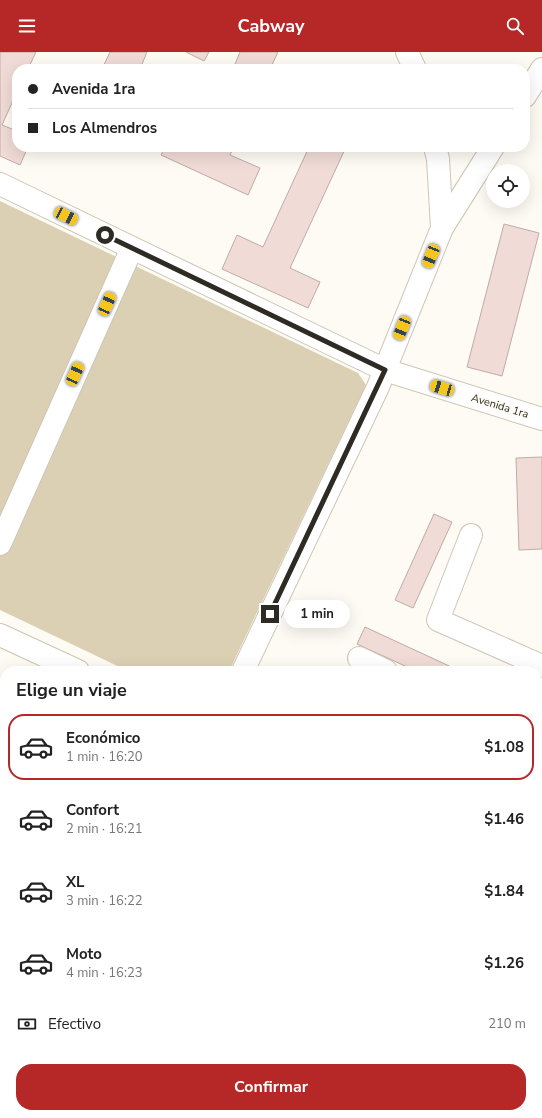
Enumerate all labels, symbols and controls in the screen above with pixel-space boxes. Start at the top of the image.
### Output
text: Cabway [238,14,304,38]
icon: menu [16,15,38,37]
icon: search [504,15,526,37]
text: Avenida 1ra [52,79,136,99]
text: Los Almendros [52,118,157,138]
map controls [486,164,530,208]
button: locate [486,164,530,208]
car [53,205,79,227]
route start [96,226,114,244]
car [421,243,441,269]
car [97,291,117,317]
car [392,315,412,341]
car [65,361,85,387]
car [429,379,455,397]
street label: Avenida 1ra [469,390,531,422]
callout: 1 min [284,600,350,628]
route end [261,605,279,623]
text: 1 min [300,605,334,623]
text: Elige un viaje [16,678,127,702]
text: Económico [66,728,140,748]
icon: car [18,729,54,765]
text: $1.08 [484,737,524,757]
text: 1 min · 16:20 [66,748,142,766]
text: Confort [66,800,119,820]
icon: car [18,801,54,837]
text: $1.46 [484,809,524,829]
text: 2 min · 16:21 [66,820,142,838]
text: XL [66,872,85,892]
icon: car [18,873,54,909]
text: $1.84 [484,881,524,901]
text: 3 min · 16:22 [66,892,142,910]
text: Moto [66,944,102,964]
icon: car [18,945,54,981]
text: $1.26 [484,953,524,973]
text: 4 min · 16:23 [66,964,142,982]
icon: cash [16,1013,38,1035]
text: Efectivo [48,1014,101,1034]
text: 210 m [488,1015,526,1033]
button: Confirmar [16,1064,526,1110]

